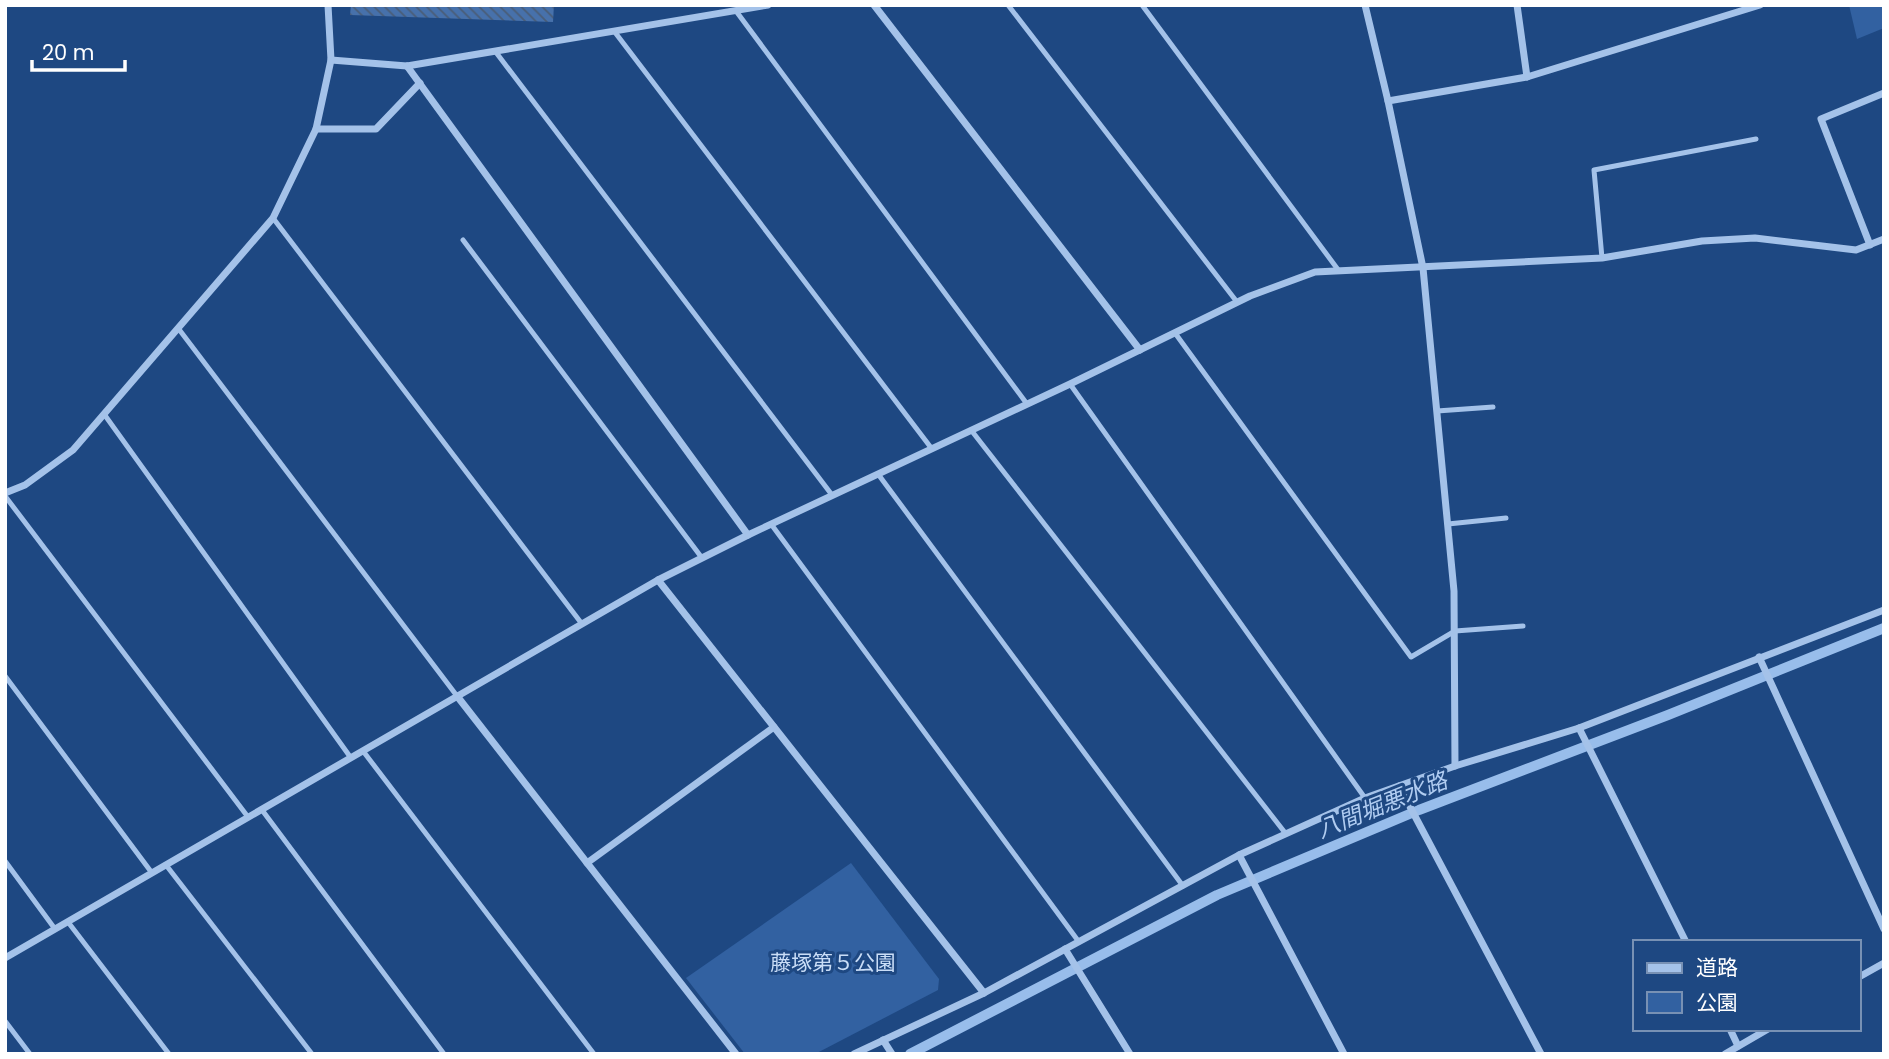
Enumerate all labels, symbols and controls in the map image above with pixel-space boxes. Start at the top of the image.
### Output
scale bar [32,28,124,72]
text: 20 m [42,38,95,67]
water label: 八間堀悪水路 [1312,764,1454,846]
legend [1633,940,1861,1031]
park label: 藤塚第５公園 [770,948,896,977]
text: 道路 [1696,953,1738,982]
text: 公園 [1696,988,1738,1017]

